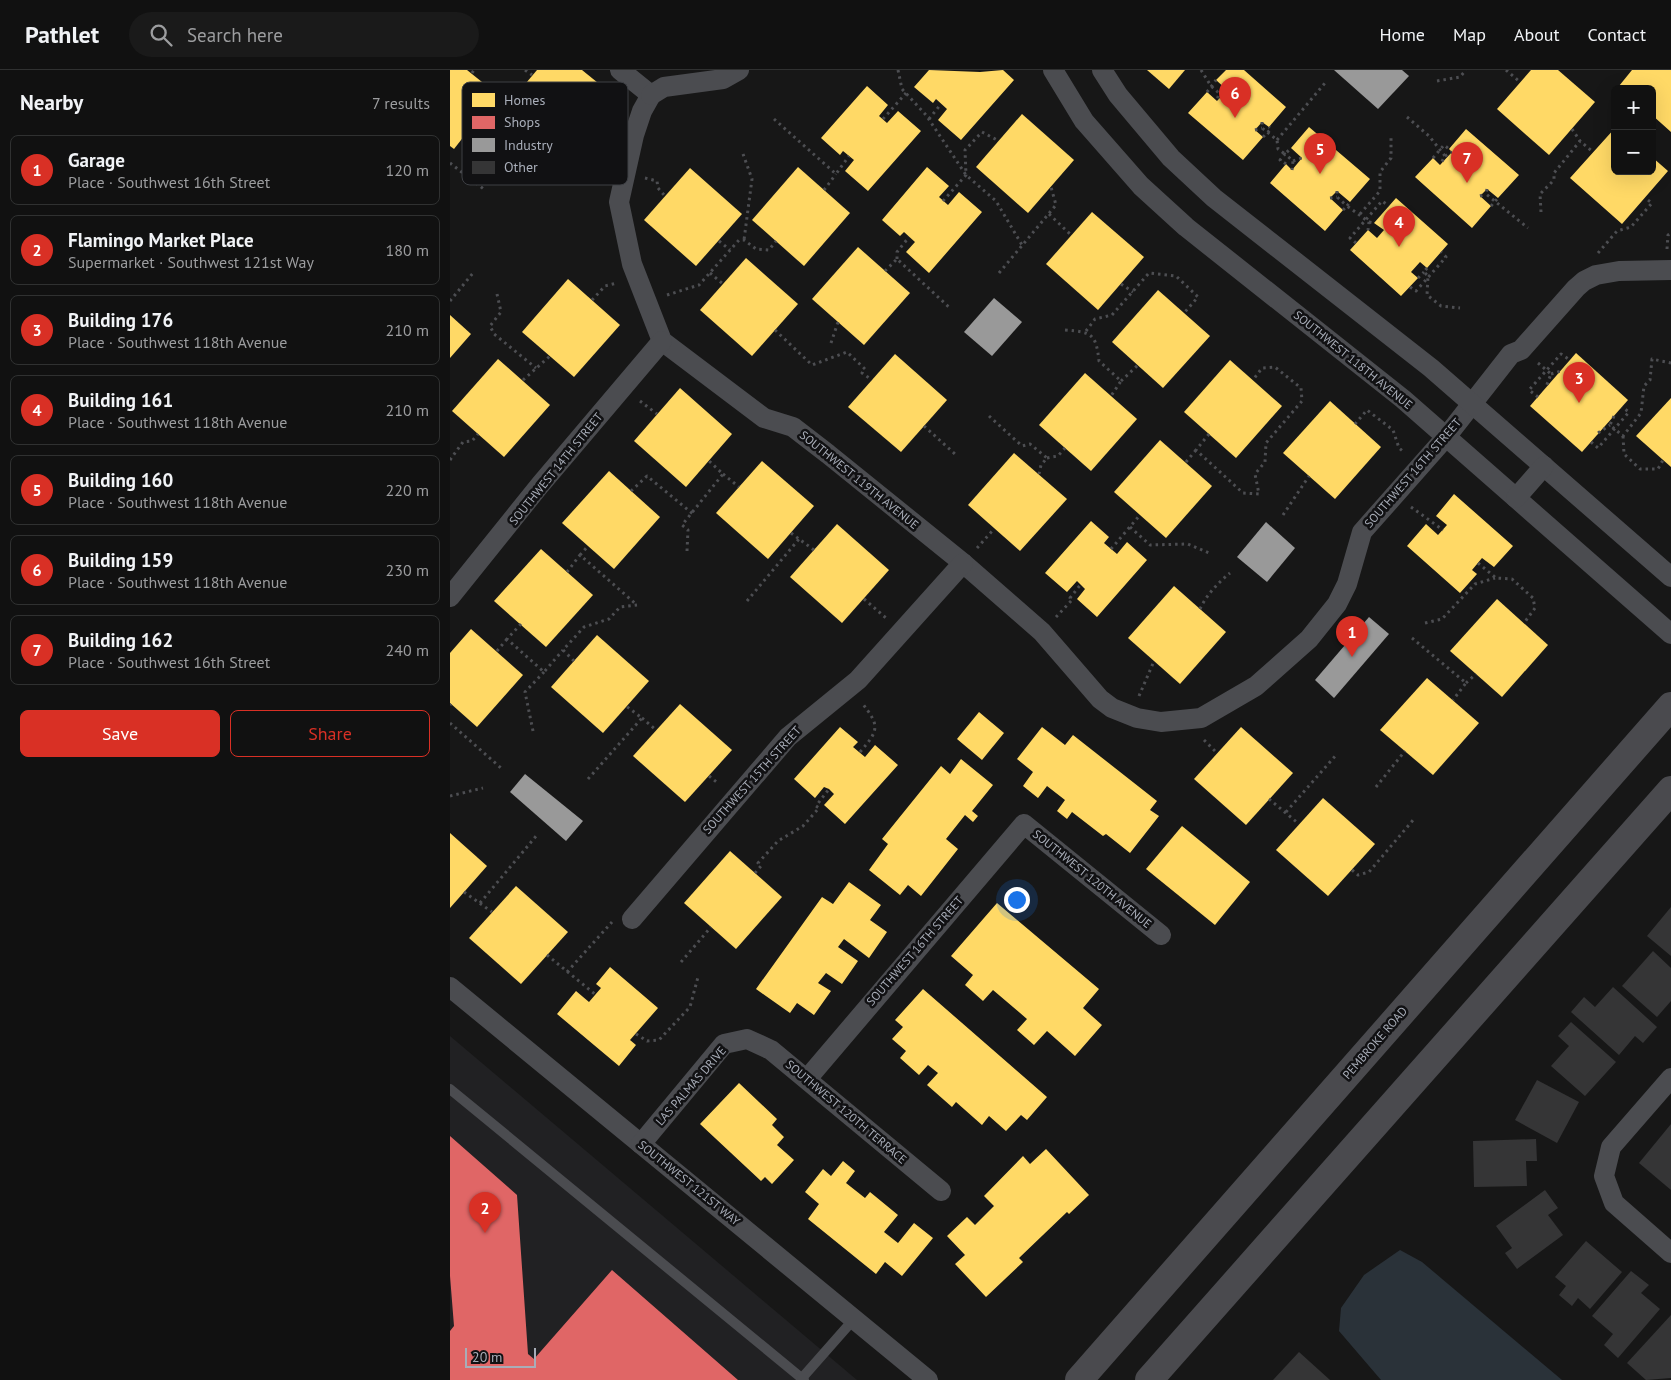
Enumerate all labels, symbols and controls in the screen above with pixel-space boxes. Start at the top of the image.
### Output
search box [129,12,479,57]
text: Pathlet [25,19,99,50]
icon: search [147,21,175,49]
text: Search here [187,23,283,47]
text: Home [1379,23,1425,46]
text: Map [1453,23,1486,46]
text: About [1514,23,1560,46]
text: Contact [1588,23,1646,46]
pin: 6 [1219,77,1251,118]
legend [462,82,628,185]
map controls [1611,85,1656,175]
button: + [1611,85,1656,130]
text: Nearby [20,89,83,116]
text: Homes [504,91,545,109]
text: 7 results [372,93,430,113]
text: Shops [504,113,540,131]
button: − [1611,130,1656,175]
pin: 5 [1304,133,1336,174]
text: Industry [504,136,553,154]
pin: 7 [1451,142,1483,183]
text: Garage [68,148,125,172]
text: Other [504,158,538,176]
text: 1 [32,160,42,180]
text: 120 m [386,160,429,180]
text: Place · Southwest 16th Street [68,172,270,192]
pin: 4 [1383,206,1415,247]
text: Flamingo Market Place [68,228,254,252]
text: 2 [32,240,42,260]
text: 180 m [386,240,429,260]
text: Supermarket · Southwest 121st Way [68,252,314,272]
street label: SOUTHWEST 118TH AVENUE [1291,307,1416,412]
text: Building 176 [68,308,173,332]
text: 3 [32,320,42,340]
text: 210 m [386,320,429,340]
text: Place · Southwest 118th Avenue [68,332,287,352]
pin: 3 [1563,362,1595,403]
text: Building 161 [68,388,173,412]
text: 4 [32,400,42,420]
text: 210 m [386,400,429,420]
street label: SOUTHWEST 14TH STREET [506,409,606,528]
text: Place · Southwest 118th Avenue [68,412,287,432]
street label: SOUTHWEST 16TH STREET [1361,415,1464,530]
street label: SOUTHWEST 119TH AVENUE [797,427,922,532]
text: Building 160 [68,468,173,492]
text: 5 [32,480,42,500]
text: 220 m [386,480,429,500]
text: Place · Southwest 118th Avenue [68,492,287,512]
text: Building 159 [68,548,173,572]
text: 6 [32,560,42,580]
text: 230 m [386,560,429,580]
text: Place · Southwest 118th Avenue [68,572,287,592]
pin: 1 [1336,616,1368,657]
text: Building 162 [68,628,173,652]
text: 7 [32,640,42,660]
text: 240 m [386,640,429,660]
text: Place · Southwest 16th Street [68,652,270,672]
button: Save [20,710,220,757]
button: Share [230,710,430,757]
street label: SOUTHWEST 15TH STREET [699,722,804,837]
street label: SOUTHWEST 120TH AVENUE [1030,826,1155,931]
your location [1004,887,1030,913]
street label: SOUTHWEST 16TH STREET [863,893,966,1008]
street label: PEMBROKE ROAD [1339,1003,1410,1082]
street label: LAS PALMAS DRIVE [652,1043,729,1128]
street label: SOUTHWEST 120TH TERRACE [783,1057,910,1167]
street label: SOUTHWEST 121ST WAY [635,1137,744,1229]
pin: 2 [469,1192,501,1233]
scale bar [465,1345,536,1368]
text: 20 m [472,1348,502,1366]

